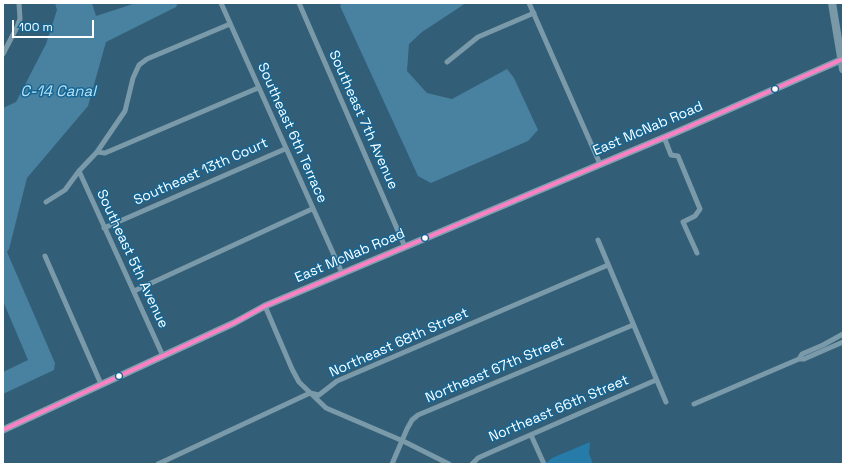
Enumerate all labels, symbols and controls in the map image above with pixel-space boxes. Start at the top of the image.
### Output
scale bar [14,12,96,38]
text: 100 m [19,19,53,35]
street label: Southeast 7th Avenue [325,48,401,192]
street label: Southeast 6th Terrace [254,60,330,206]
water label: C-14 Canal [20,83,96,101]
unlabelled marker [770,84,780,94]
street label: East McNab Road [590,98,706,160]
street label: Southeast 13th Court [131,135,271,209]
street label: Southeast 5th Avenue [93,187,171,331]
street label: East McNab Road [292,225,408,287]
unlabelled marker [420,233,430,243]
street label: Northeast 68th Street [327,305,471,381]
street label: Northeast 67th Street [423,333,567,407]
unlabelled marker [114,371,124,381]
street label: Northeast 66th Street [487,372,631,446]

